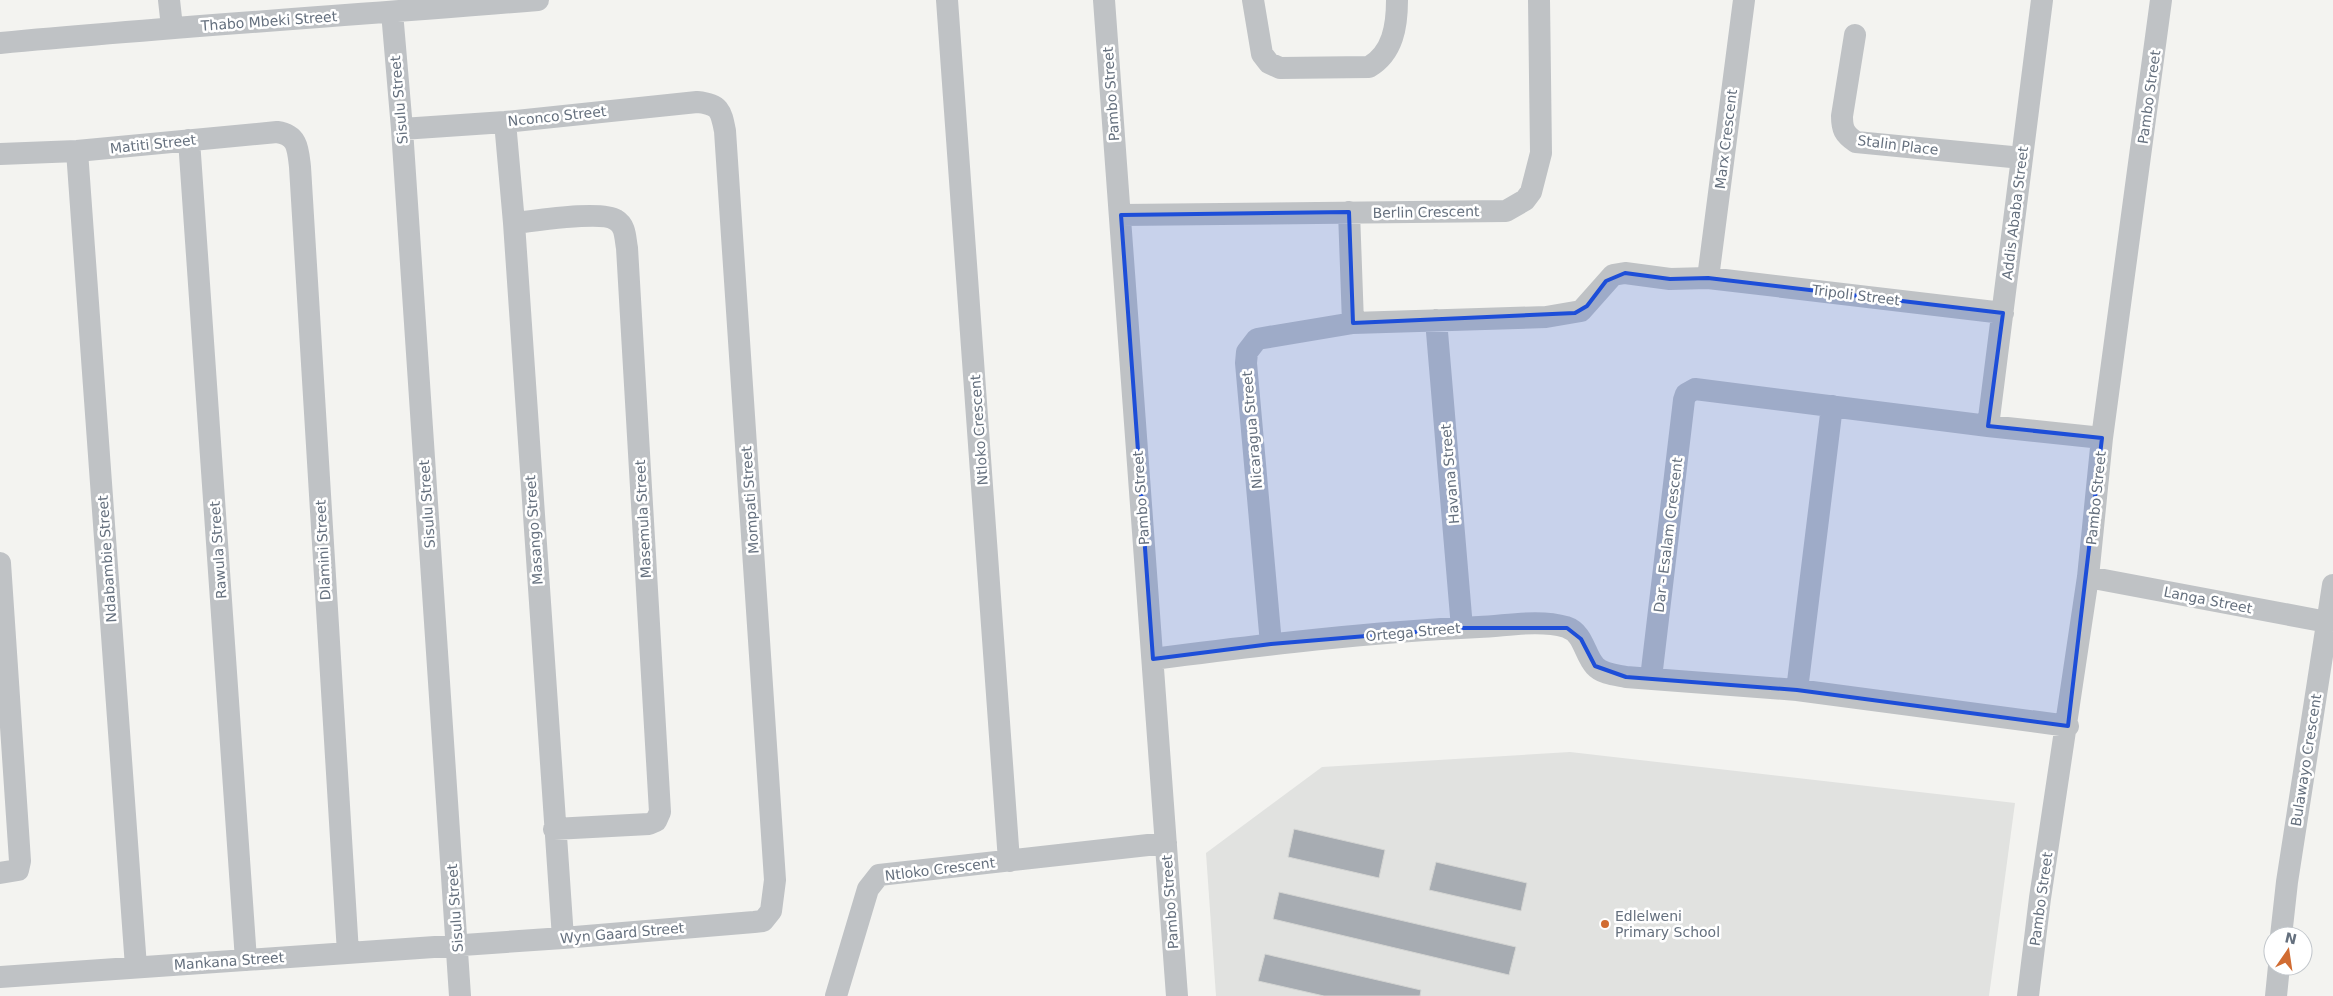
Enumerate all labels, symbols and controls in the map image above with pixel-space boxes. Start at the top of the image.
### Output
street label: Thabo Mbeki Street [199,8,338,34]
street label: Pambo Street [1100,46,1122,142]
street label: Pambo Street [2135,49,2164,145]
street label: Sisulu Street [387,55,411,145]
street label: Marx Crescent [1712,88,1740,190]
street label: Nconco Street [507,103,607,129]
street label: Matiti Street [109,131,197,156]
street label: Stalin Place [1857,132,1939,158]
street label: Addis Ababa Street [1999,145,2031,281]
street label: Berlin Crescent [1372,203,1480,221]
street label: Tripoli Street [1810,282,1901,308]
street label: Nicaragua Street [1239,370,1265,490]
street label: Ntloko Crescent [967,374,991,486]
street label: Havana Street [1438,423,1462,525]
street label: Mompati Street [738,445,762,554]
street label: Pambo Street [1130,450,1152,546]
street label: Pambo Street [2083,450,2109,546]
street label: Dar - Esalam Crescent [1651,456,1686,613]
street label: Sisulu Street [416,459,438,549]
street label: Masemula Street [632,459,654,579]
street label: Masango Street [522,474,546,585]
street label: Ndabambie Street [95,494,119,623]
street label: Dlamini Street [312,499,334,601]
street label: Rawula Street [207,500,229,599]
street label: Langa Street [2162,584,2254,617]
street label: Ortega Street [1365,620,1462,644]
street label: Bulawayo Crescent [2288,692,2324,827]
street label: Pambo Street [2027,851,2056,947]
street label: Ntloko Crescent [884,854,996,884]
street label: Pambo Street [1159,854,1181,950]
street label: Sisulu Street [444,863,466,953]
place label: Edlelweni Primary School [1615,908,1720,940]
marker: Edlelweni Primary School [1599,918,1611,930]
street label: Wyn Gaard Street [559,920,685,946]
north arrow [2263,926,2313,976]
text: N [2283,929,2298,947]
street label: Mankana Street [173,949,285,973]

